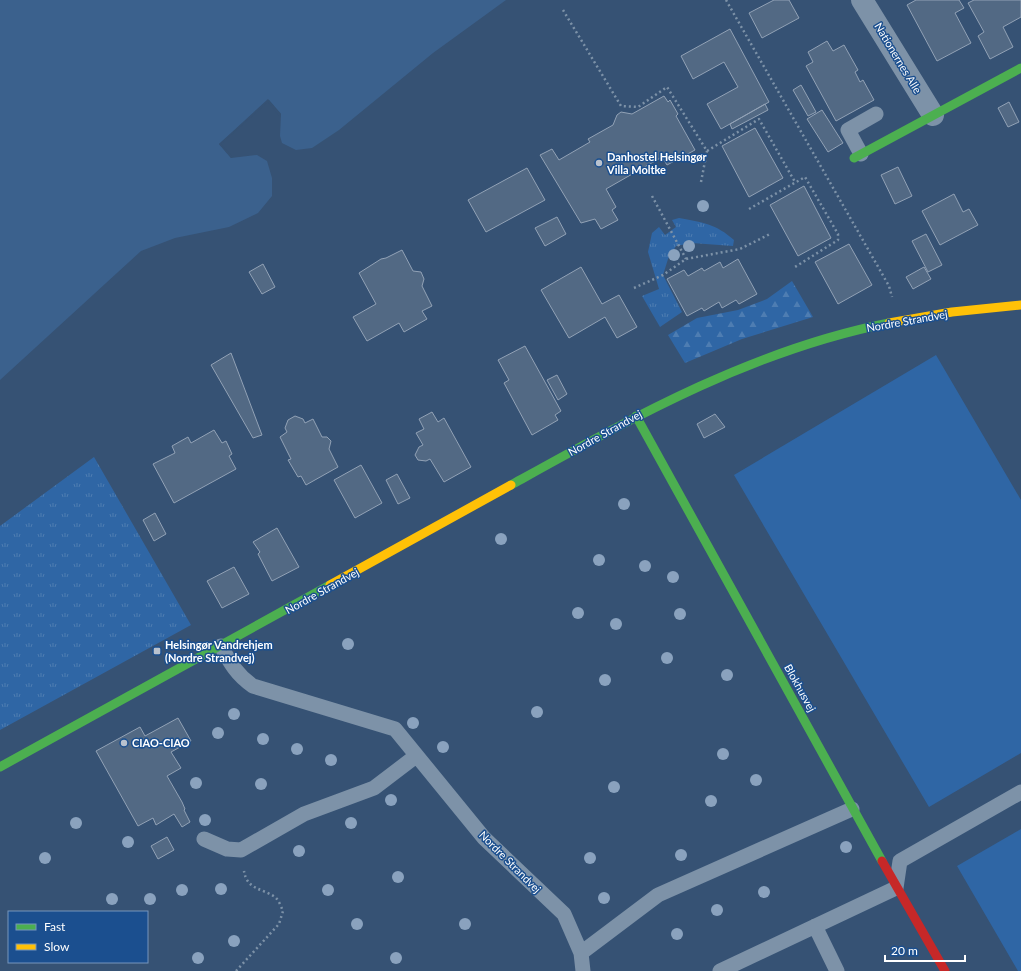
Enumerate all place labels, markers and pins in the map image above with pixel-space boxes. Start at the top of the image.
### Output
place label: Danhostel Helsingør Villa Moltke [606,150,707,176]
marker: Danhostel Helsingør Villa Moltke [594,158,604,168]
place label: Helsingør Vandrehjem (Nordre Strandvej) [165,638,273,664]
marker: Helsingør Vandrehjem (Nordre Strandvej) [152,646,162,656]
place label: CIAO-CIAO [132,736,190,749]
marker: CIAO-CIAO [119,738,129,748]

